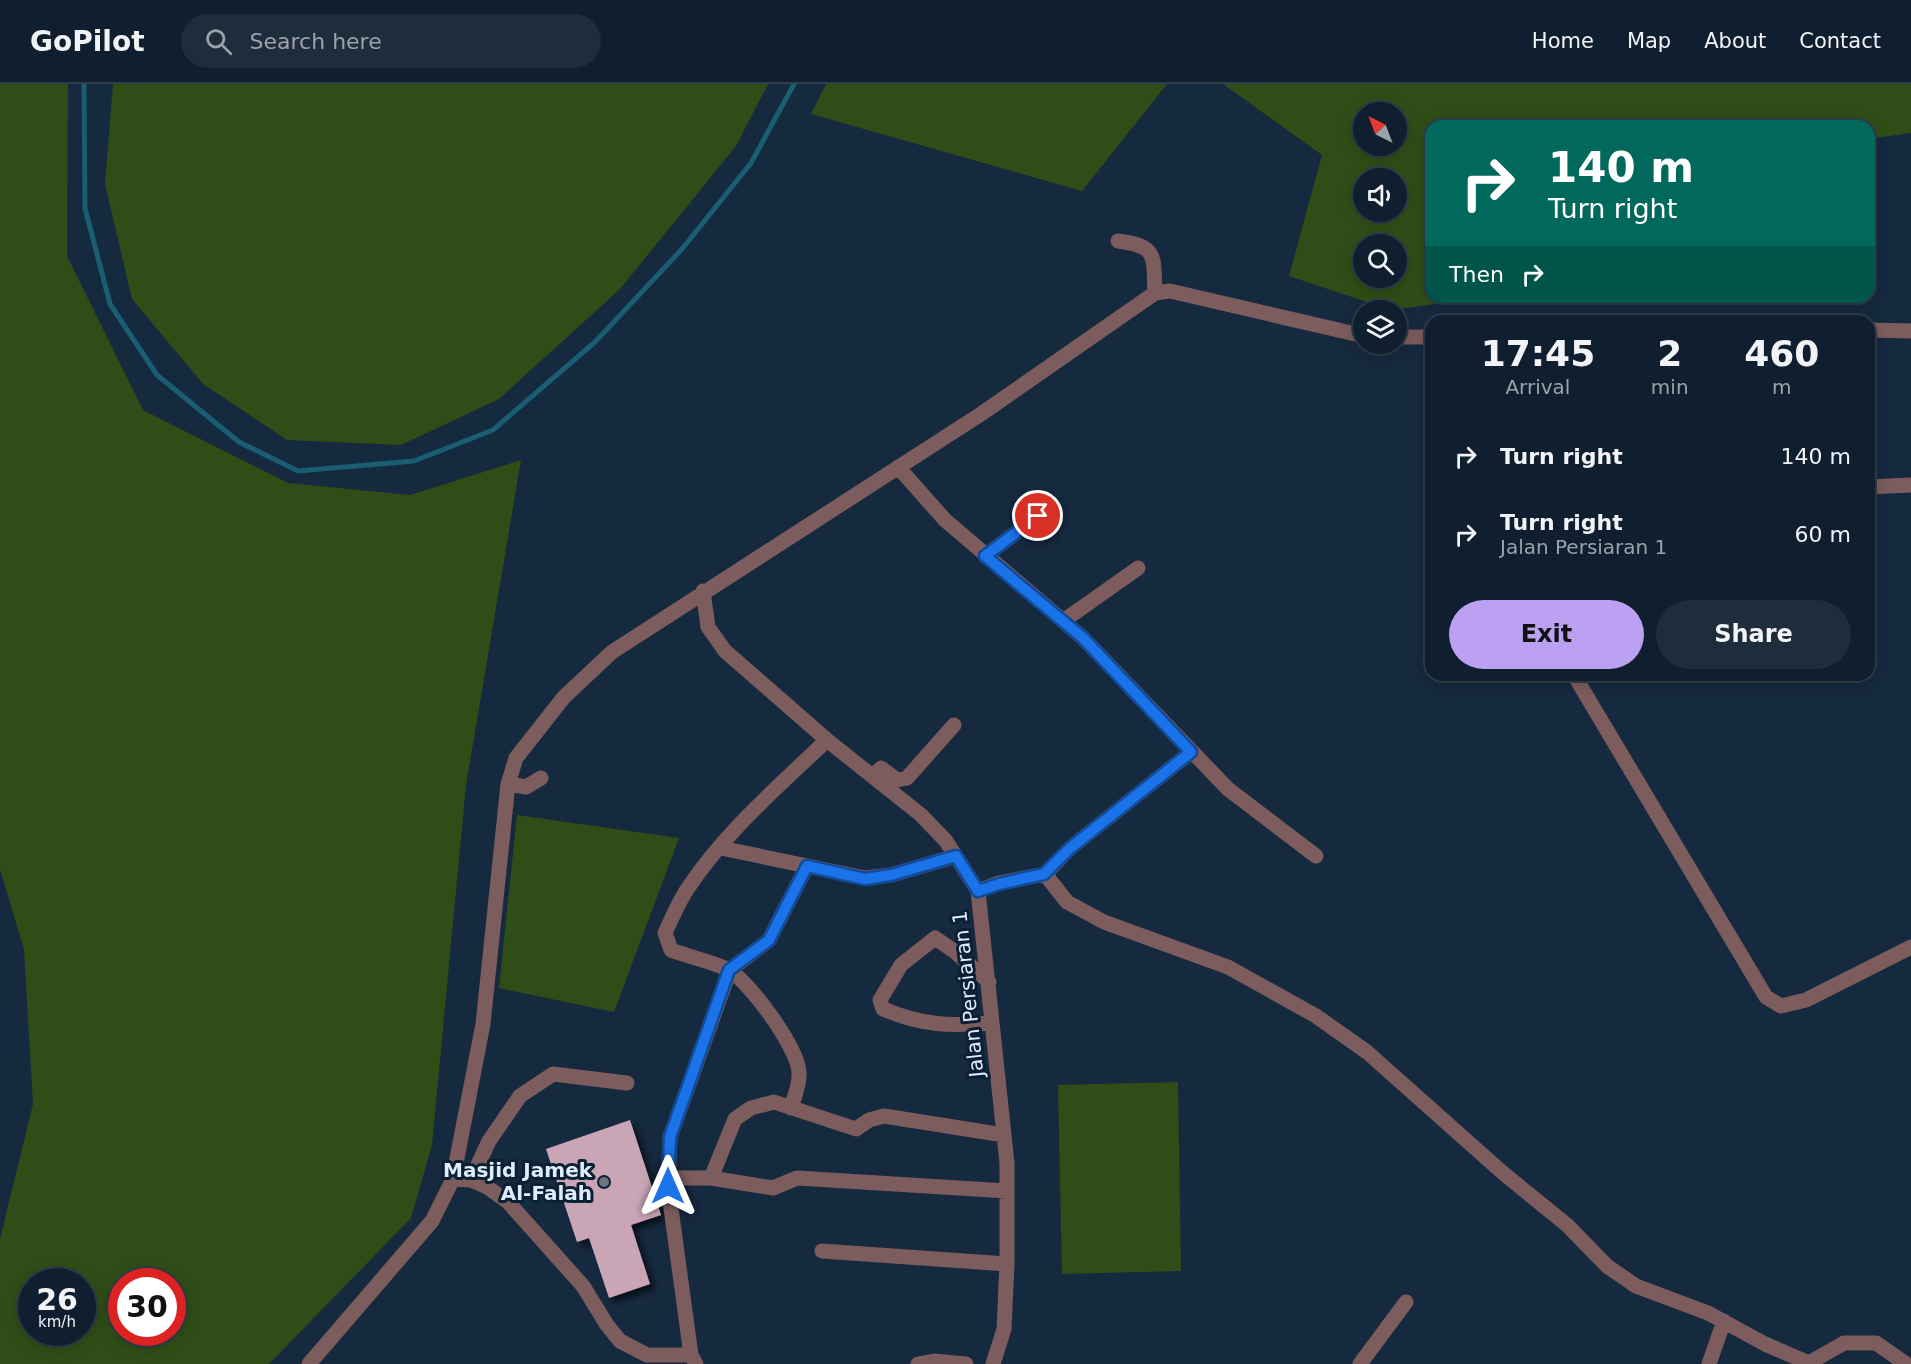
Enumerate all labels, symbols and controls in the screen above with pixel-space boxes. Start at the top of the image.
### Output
search box [181,14,601,68]
text: GoPilot [30,25,145,58]
icon: search [202,25,235,58]
text: Search here [250,29,382,54]
text: Home [1532,29,1594,53]
text: Map [1627,29,1671,53]
text: About [1704,29,1766,53]
text: Contact [1799,29,1881,53]
north arrow [1353,102,1407,156]
map controls [1353,102,1407,354]
text: 140 m [1548,143,1694,192]
icon: right [1449,144,1527,222]
button: sound [1353,168,1407,222]
text: Turn right [1548,193,1677,224]
button: search [1353,234,1407,288]
icon: right [1516,258,1549,291]
text: Then [1449,262,1504,287]
button: layers [1353,300,1407,354]
text: 17:45 [1481,333,1595,374]
text: 2 [1657,333,1682,374]
text: 460 [1744,333,1819,374]
text: Arrival [1505,375,1570,399]
text: min [1651,375,1689,399]
text: m [1772,375,1792,399]
icon: right [1449,440,1482,473]
text: Turn right [1500,444,1623,469]
text: 140 m [1781,444,1851,469]
pin [1012,490,1063,541]
icon: arrive [1021,499,1054,532]
text: Turn right [1500,510,1623,535]
icon: right [1449,518,1482,551]
text: 60 m [1795,522,1851,547]
text: Jalan Persiaran 1 [1500,535,1667,559]
button: Exit [1449,600,1644,669]
button: Share [1656,600,1851,669]
street label: Jalan Persiaran 1 [947,910,989,1080]
position arrow [636,1154,700,1218]
place label: Masjid Jamek Al-Falah [443,1158,593,1205]
marker: Masjid Jamek Al-Falah [597,1175,611,1189]
speed limit sign: 30 [108,1268,186,1346]
text: 26 [36,1282,78,1317]
text: km/h [38,1313,76,1331]

